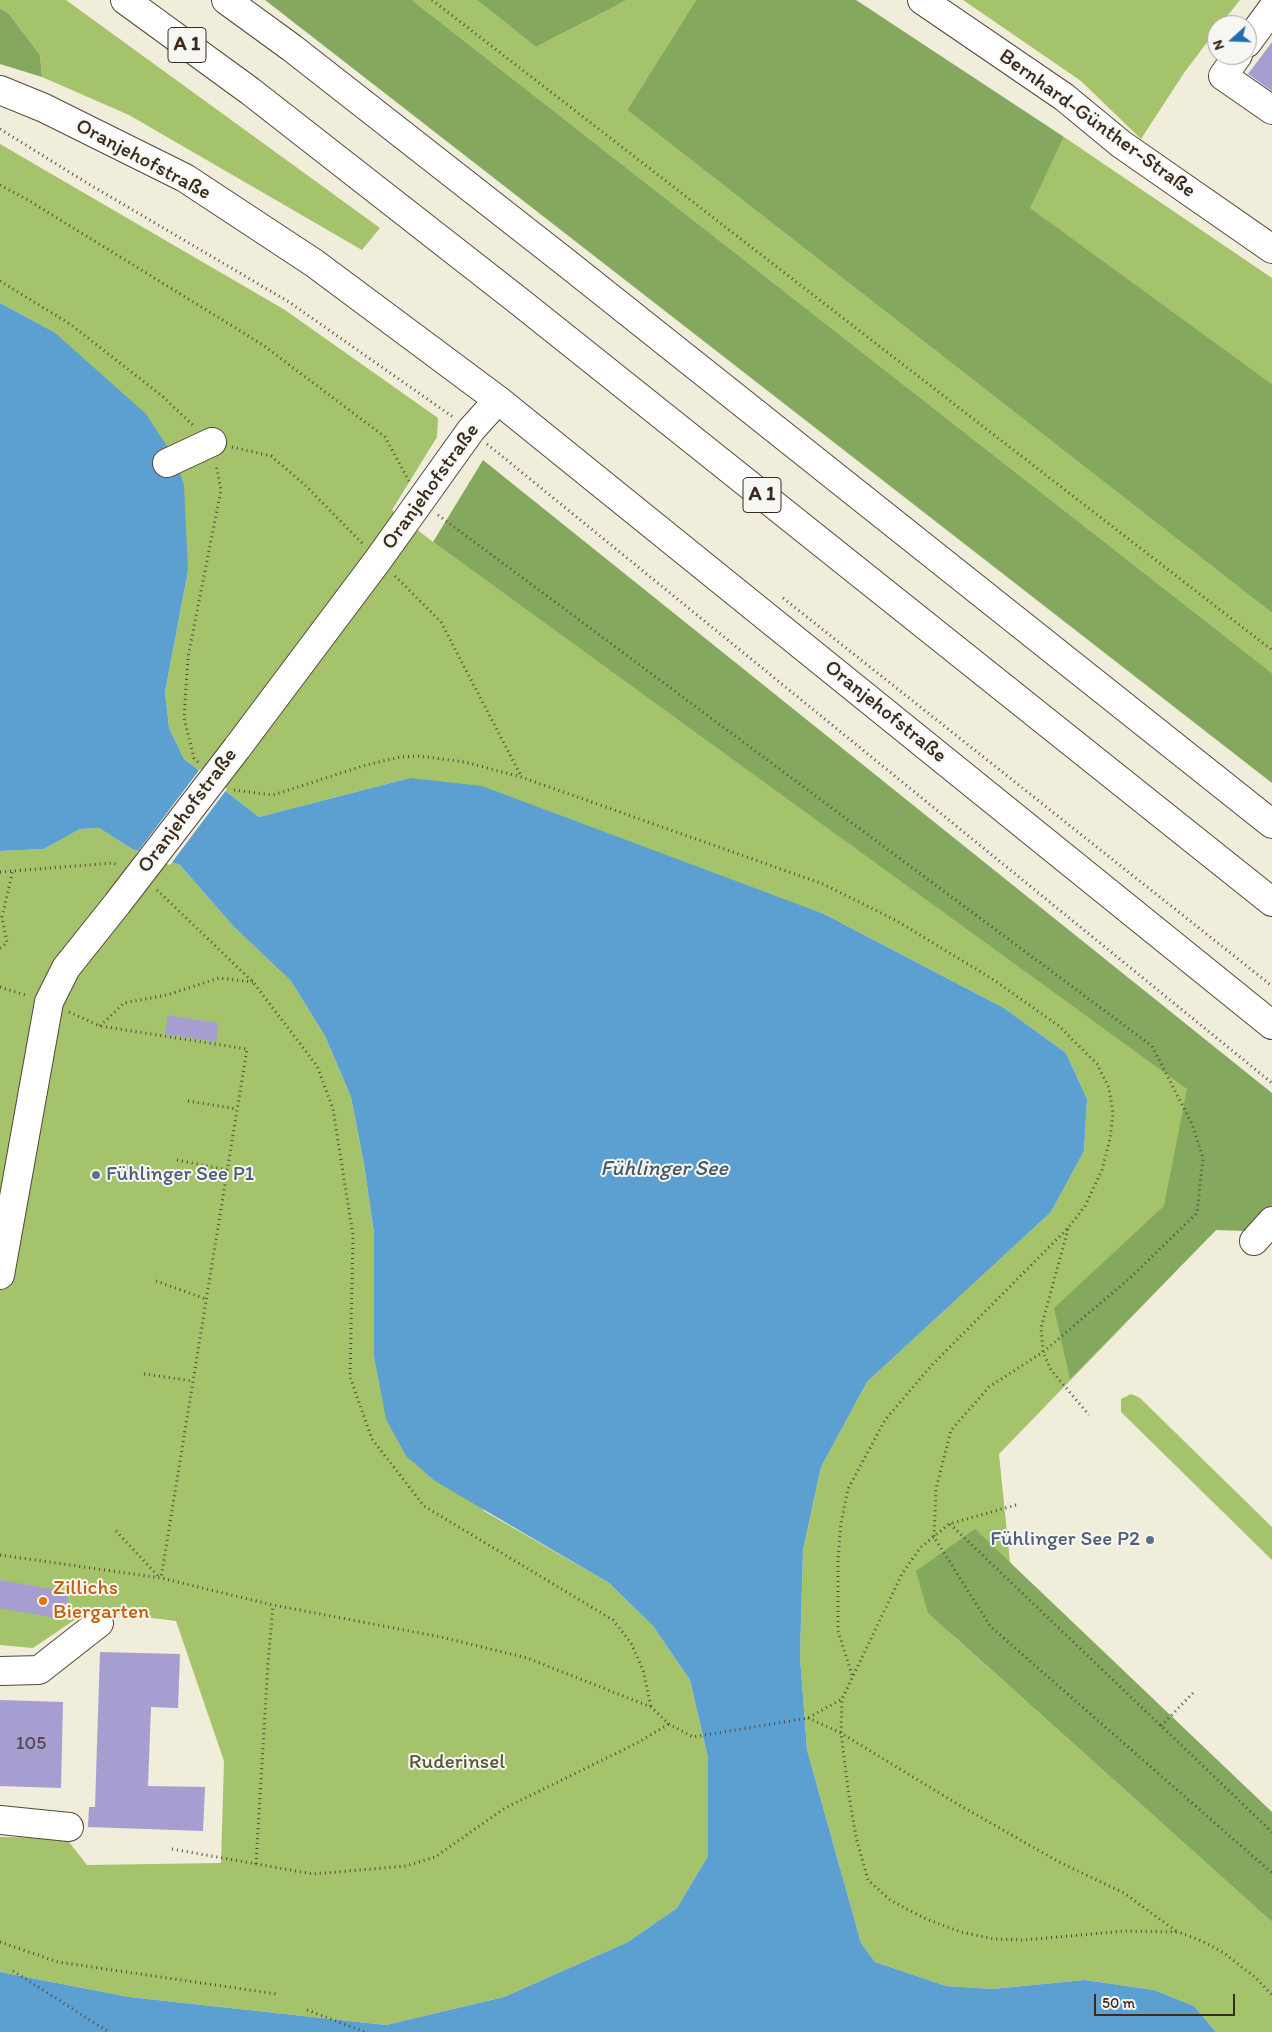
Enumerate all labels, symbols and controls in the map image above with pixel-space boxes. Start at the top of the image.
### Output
north arrow [1207,15,1257,65]
road number: A 1 [168,28,206,62]
text: N [1209,38,1228,52]
street label: Bernhard-Günther-Straße [994,44,1200,204]
street label: Oranjehofstraße [71,114,215,206]
street label: Oranjehofstraße [377,419,485,555]
road number: A 1 [743,478,781,512]
street label: Oranjehofstraße [819,655,951,769]
street label: Oranjehofstraße [133,744,243,878]
water label: Fühlinger See [600,1156,728,1182]
place label: Fühlinger See P1 [106,1162,254,1188]
marker: Fühlinger See P1 [90,1169,102,1181]
place label: Fühlinger See P2 [990,1527,1140,1553]
marker: Fühlinger See P2 [1144,1534,1156,1546]
place label: Zillichs Biergarten [53,1576,149,1626]
marker: Zillichs Biergarten [37,1595,49,1607]
house number: 105 [16,1733,46,1755]
park label: Ruderinsel [409,1750,505,1776]
scale bar [1097,1984,1238,2016]
text: 50 m [1102,1994,1135,2012]

